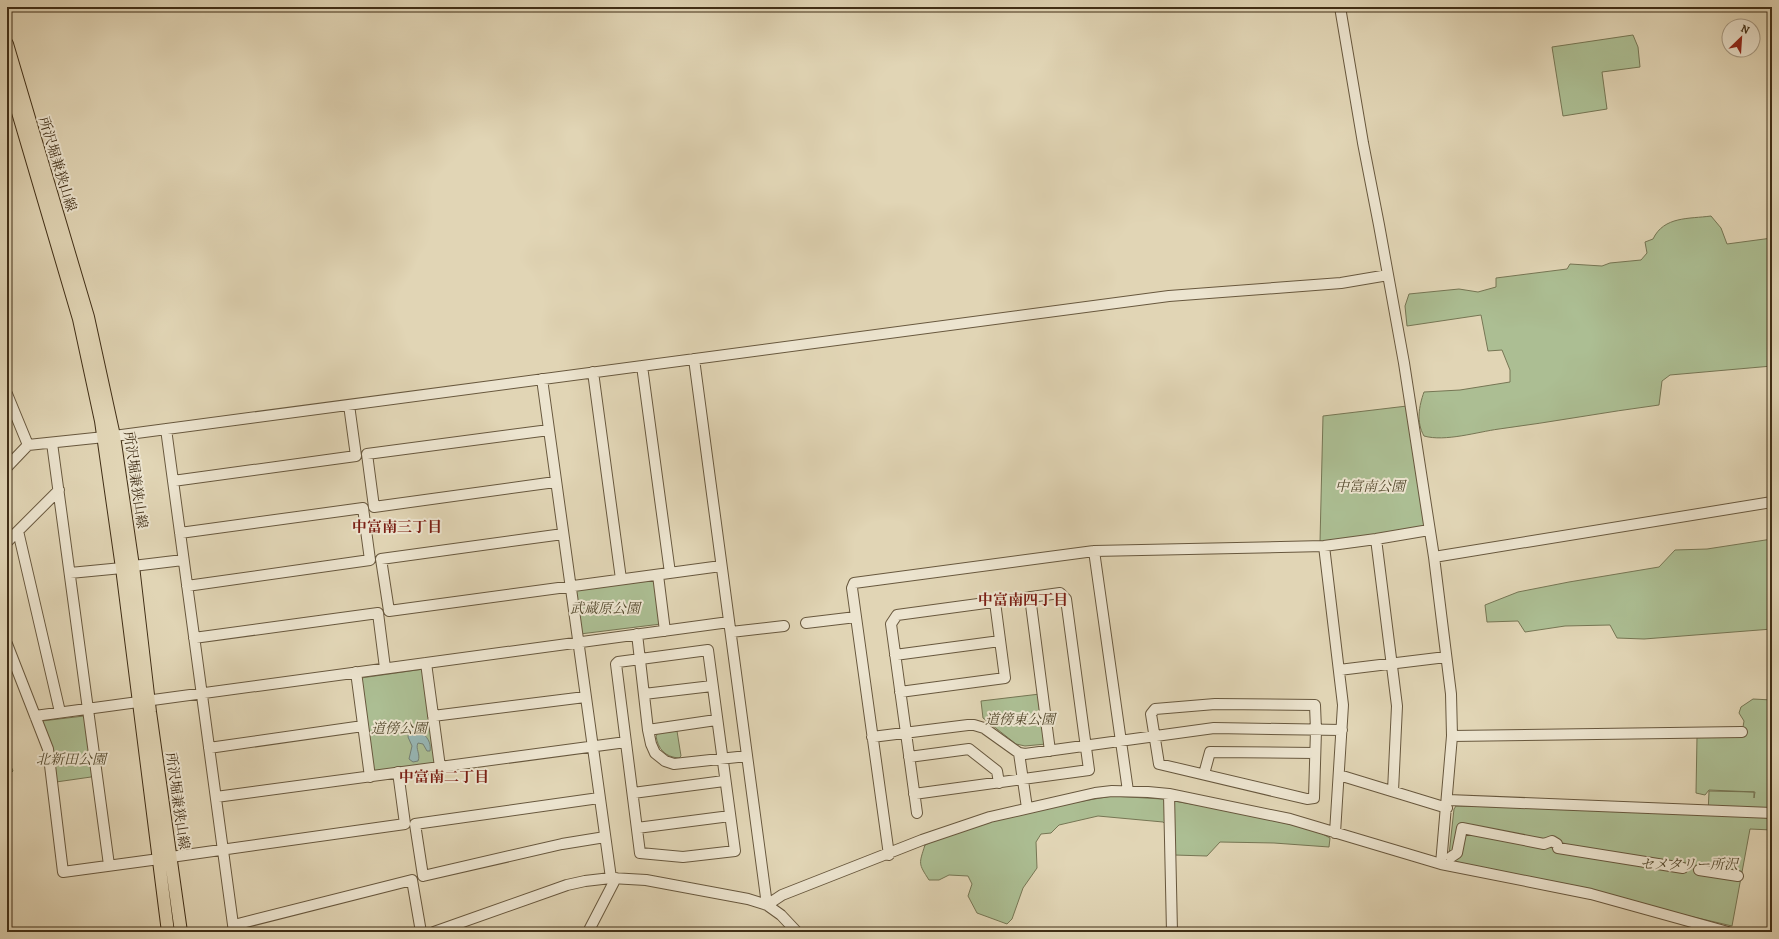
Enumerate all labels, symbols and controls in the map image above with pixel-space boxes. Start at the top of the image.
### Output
north arrow [1721,18,1761,58]
text: N [1738,21,1752,38]
street label: 所沢堀兼狭山線 [34,115,81,214]
street label: 所沢堀兼狭山線 [119,430,152,530]
park label: 中富南公園 [1335,477,1407,496]
district label: 中富南三丁目 [352,517,442,537]
district label: 中富南四丁目 [978,590,1068,610]
park label: 武蔵原公園 [570,599,642,618]
park label: 道傍東公園 [985,710,1057,729]
park label: 道傍公園 [371,719,429,738]
park label: 北新田公園 [36,750,108,769]
street label: 所沢堀兼狭山線 [161,751,194,851]
district label: 中富南二丁目 [399,767,489,787]
park label: セメタリー所沢 [1640,855,1740,874]

